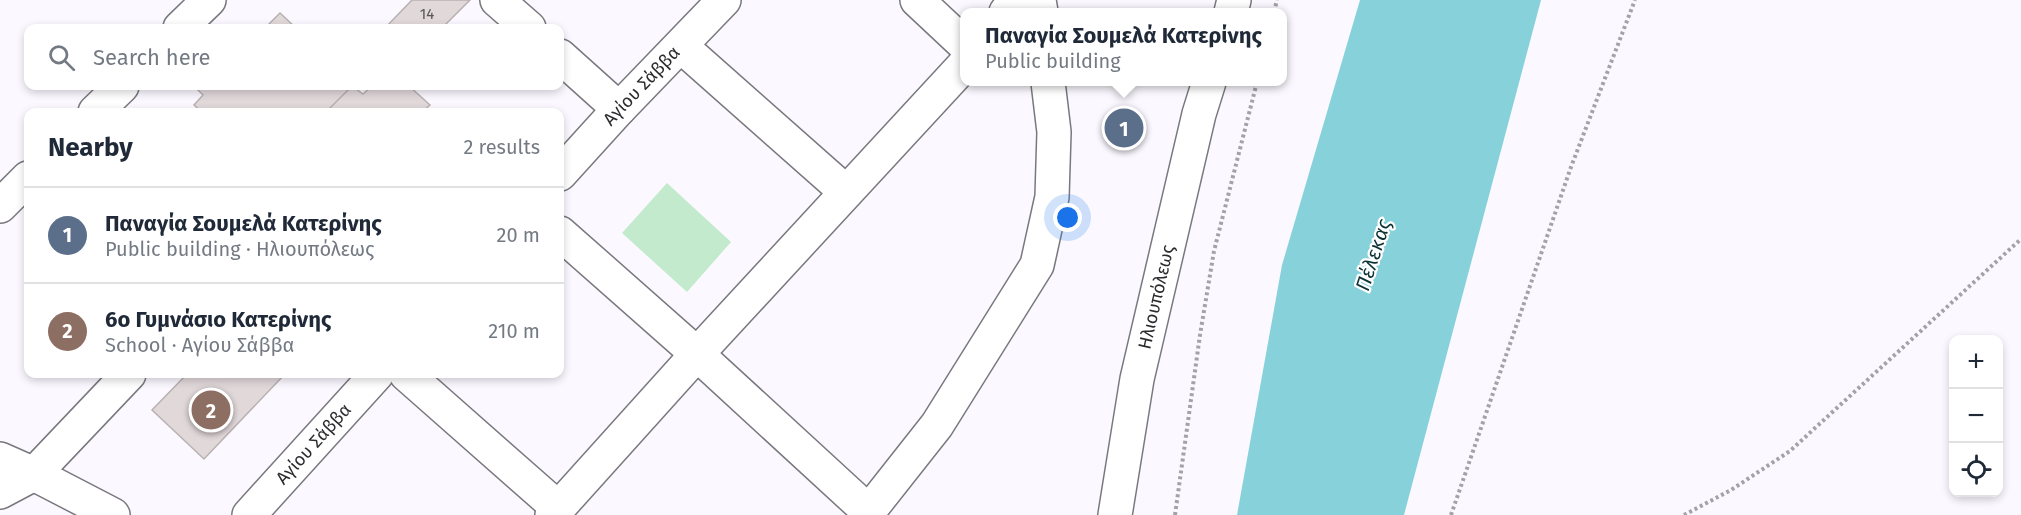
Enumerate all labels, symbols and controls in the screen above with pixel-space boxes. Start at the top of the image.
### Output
house number: 14 [420,5,434,23]
popup [960,8,1287,86]
text: Παναγία Σουμελά Κατερίνης [985,22,1262,49]
search box [24,24,564,90]
icon: search [45,41,78,74]
street label: Αγίου Σάββα [598,42,684,130]
text: Search here [93,44,211,71]
text: Public building [985,49,1121,73]
pin: 1 [1104,106,1144,150]
text: Nearby [48,132,133,163]
text: 2 results [463,135,540,159]
your location [1053,203,1082,232]
text: Παναγία Σουμελά Κατερίνης [105,210,382,237]
water label: Πέλεκας [1350,215,1396,294]
text: 1 [63,223,72,247]
text: 20 m [497,223,540,247]
text: Public building · Ηλιουπόλεως [105,237,374,261]
street label: Ηλιουπόλεως [1133,242,1179,351]
text: 6ο Γυμνάσιο Κατερίνης [105,306,331,333]
text: 2 [62,319,73,343]
text: 210 m [488,319,540,343]
text: School · Αγίου Σάββα [105,333,294,357]
map controls [1949,335,2003,497]
button: + [1949,335,2003,389]
pin: 2 [192,388,230,432]
button: − [1949,389,2003,443]
street label: Αγίου Σάββα [271,399,356,489]
button: locate [1949,443,2003,497]

